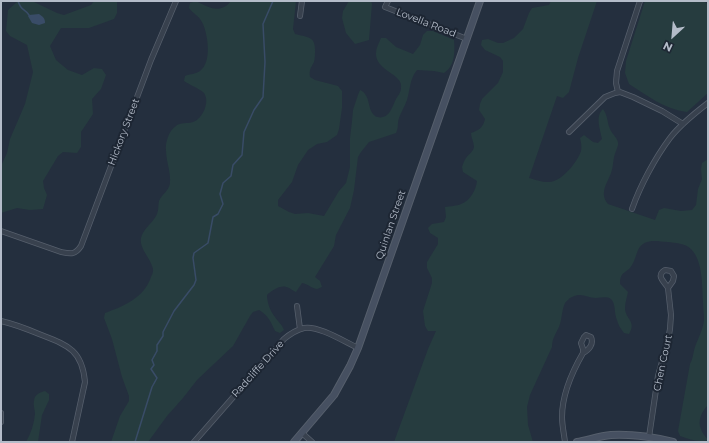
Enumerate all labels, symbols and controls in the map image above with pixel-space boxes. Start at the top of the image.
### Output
street label: Lovella Road [394,6,458,40]
north arrow [653,16,693,56]
text: N [661,39,675,55]
street label: Hickory Street [106,97,142,167]
street label: Quinlan Street [373,189,409,261]
street label: Chen Court [651,334,675,392]
street label: Radcliffe Drive [229,338,287,400]

